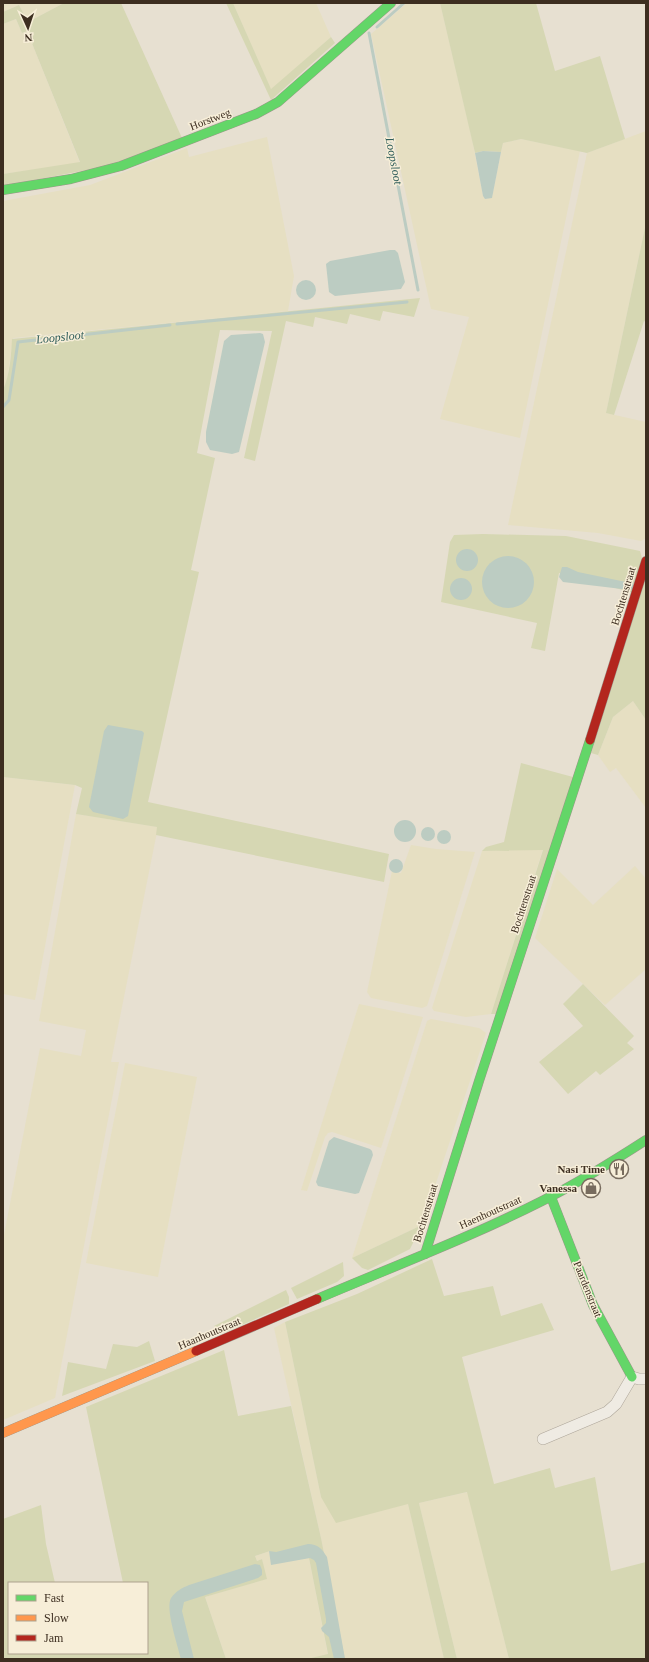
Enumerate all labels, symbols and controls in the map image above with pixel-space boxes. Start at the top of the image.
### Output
north arrow [8,8,48,48]
text: N [24,32,33,44]
street label: Horstweg [188,106,233,132]
water label: Loopsloot [382,135,406,187]
water label: Loopsloot [34,327,85,347]
street label: Bochtenstraat [608,565,638,627]
street label: Bochtenstraat [508,873,538,935]
restaurant icon: Nasi Time [608,1158,630,1180]
place label: Nasi Time [557,1163,605,1175]
shop icon: Vanessa [580,1177,602,1199]
street label: Bochtenstraat [410,1182,440,1244]
place label: Vanessa [540,1182,577,1194]
street label: Haenhoutstraat [457,1193,523,1231]
street label: Paardenstraat [571,1259,605,1319]
street label: Haanhoutstraat [176,1314,242,1352]
legend [8,1582,148,1654]
text: Fast [44,1591,65,1605]
text: Slow [44,1611,69,1625]
text: Jam [44,1631,64,1645]

